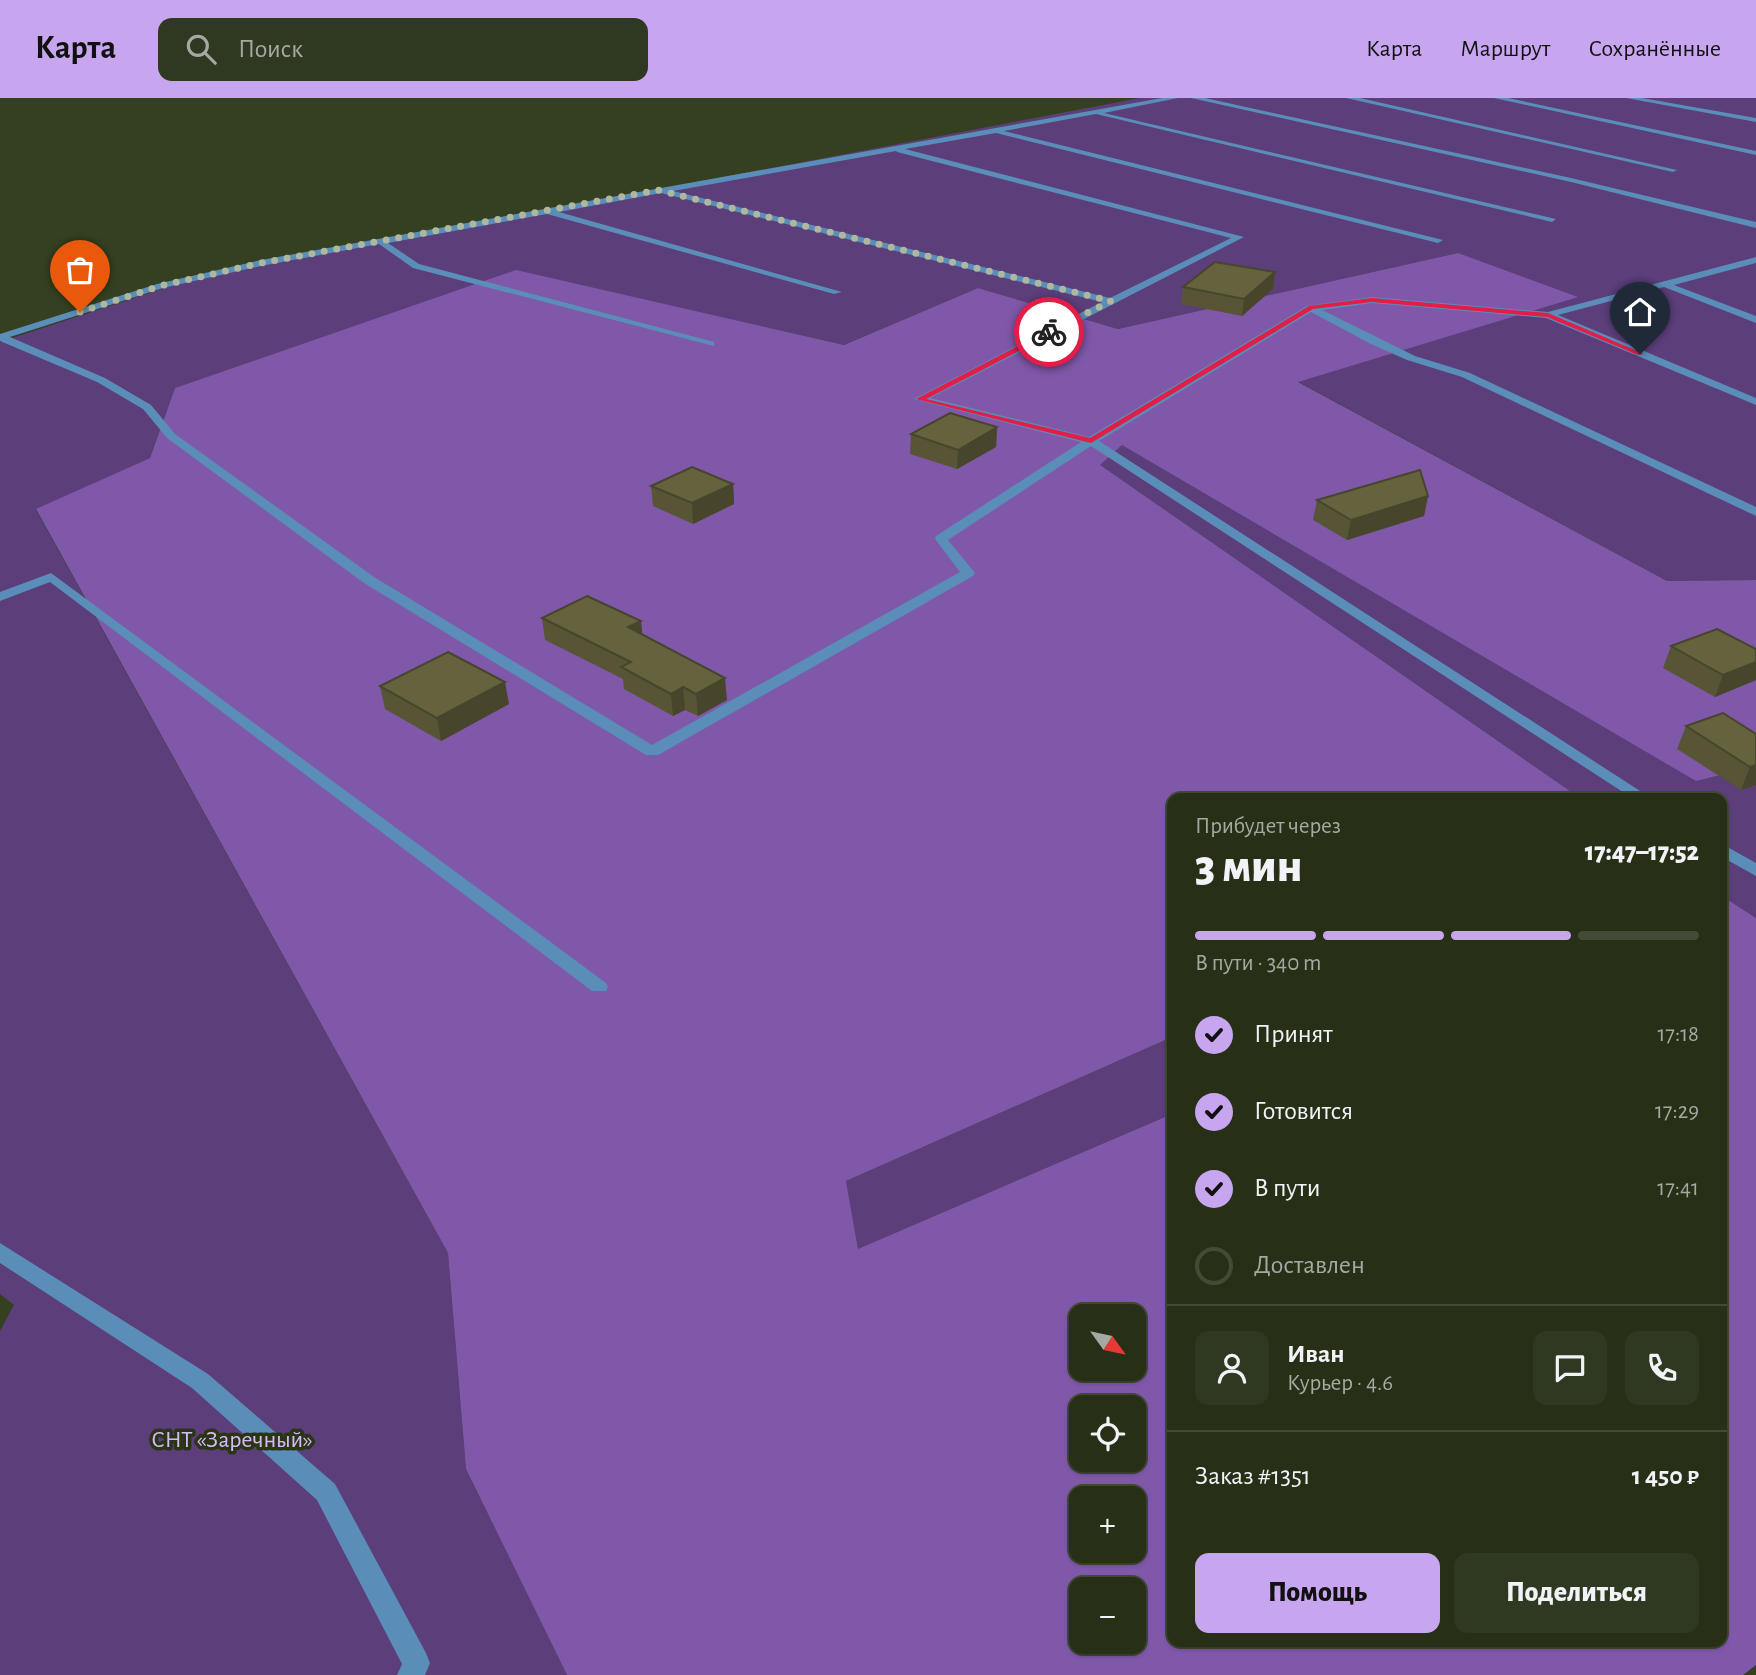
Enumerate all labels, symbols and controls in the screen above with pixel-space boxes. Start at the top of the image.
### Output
search box [158,18,648,81]
icon: search [182,30,220,68]
text: Карта [35,32,116,65]
text: Поиск [238,36,303,62]
text: Карта [1366,37,1422,61]
text: Маршрут [1460,37,1550,61]
text: Сохранённые [1588,37,1721,61]
pin [50,240,110,312]
icon: bag [61,251,99,289]
pin [1610,282,1670,354]
icon: home [1621,293,1659,331]
courier [1014,297,1084,367]
icon: bike [1030,313,1068,351]
text: Прибудет через [1195,815,1341,838]
text: 17:47–17:52 [1585,839,1699,865]
text: 3 мин [1195,844,1302,890]
text: В пути · 340 m [1195,952,1322,975]
icon: check [1195,1016,1233,1054]
text: Принят [1254,1021,1333,1047]
text: 17:18 [1657,1023,1699,1046]
icon: check [1195,1093,1233,1131]
text: Готовится [1254,1098,1353,1124]
text: 17:29 [1655,1100,1699,1123]
icon: check [1195,1170,1233,1208]
text: В пути [1254,1175,1320,1201]
text: 17:41 [1657,1177,1699,1200]
text: Доставлен [1254,1252,1365,1278]
north arrow [1069,1304,1146,1381]
map controls [1069,1304,1146,1654]
button: person [1195,1331,1269,1405]
button: chat [1533,1331,1607,1405]
button: phone [1625,1331,1699,1405]
text: Иван [1287,1341,1345,1367]
text: Курьер · 4.6 [1287,1372,1393,1395]
button: locate [1069,1395,1146,1472]
park label: СНТ «Заречный» [151,1428,313,1452]
text: Заказ #1351 [1195,1463,1311,1489]
text: 1 450 ₽ [1632,1463,1699,1489]
button: + [1069,1486,1146,1563]
button: Помощь [1195,1553,1440,1633]
button: Поделиться [1454,1553,1699,1633]
button: − [1069,1577,1146,1654]

